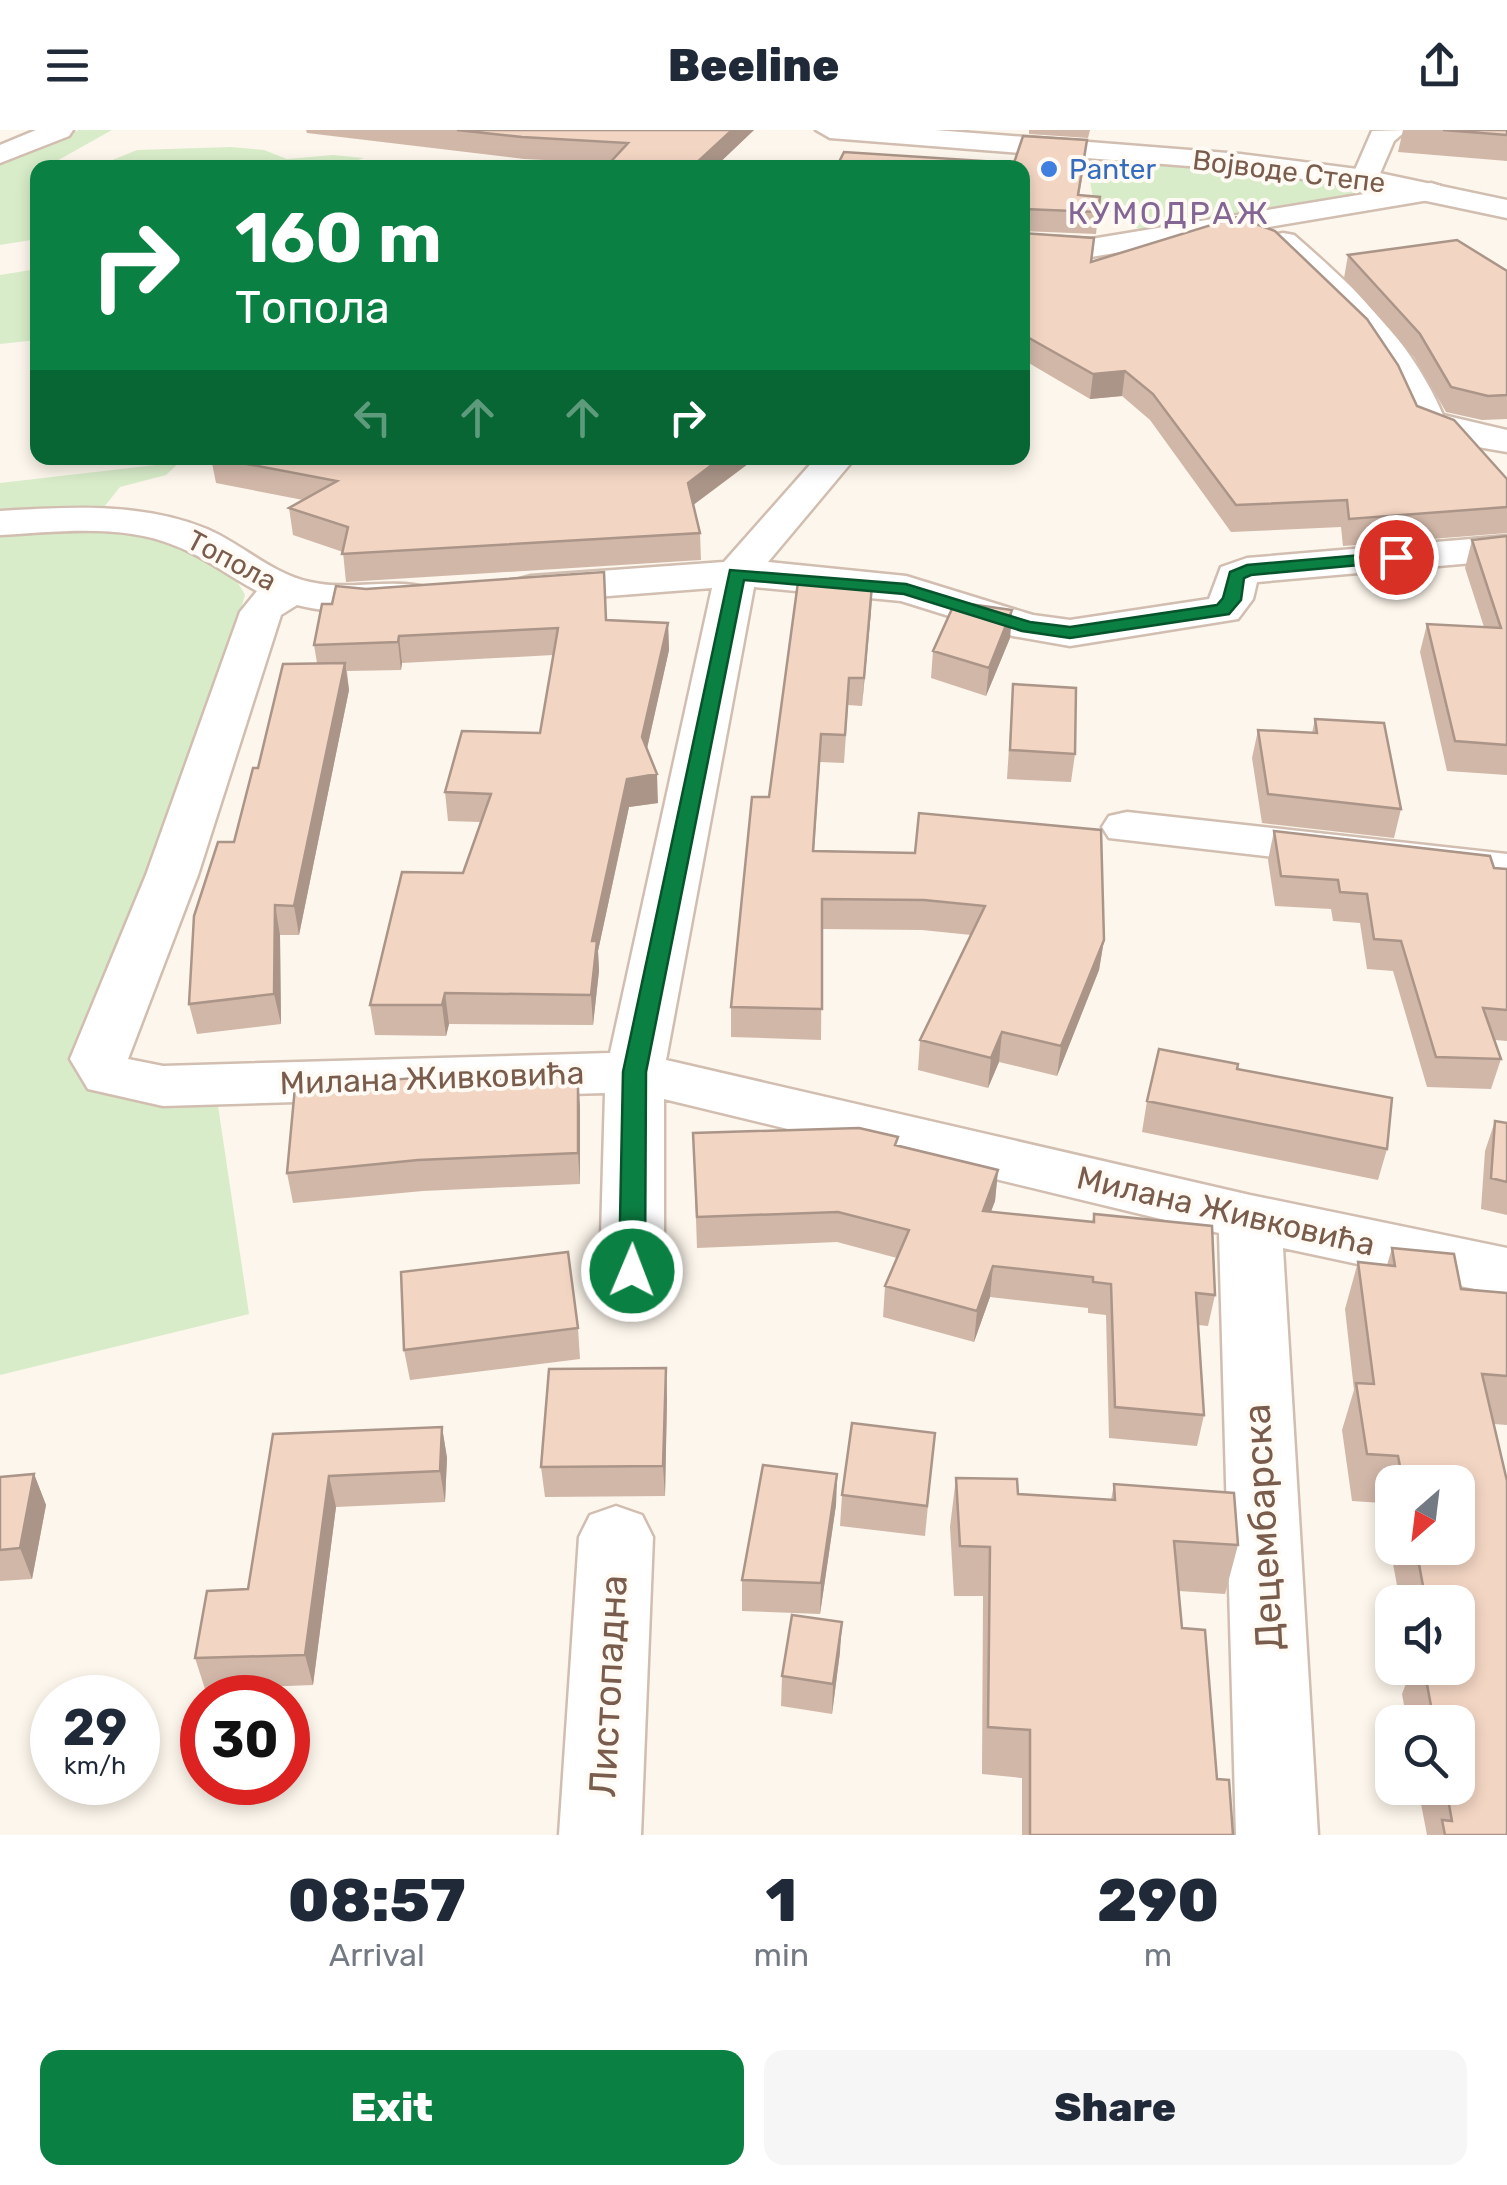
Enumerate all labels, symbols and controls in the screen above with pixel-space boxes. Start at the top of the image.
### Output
icon: menu [40,38,95,93]
icon: share [1412,38,1467,93]
text: Beeline [668,39,839,92]
street label: Војводе Степе [1191,143,1387,200]
place label: Panter [1069,153,1157,186]
marker: Panter [1038,158,1060,180]
district label: КУМОДРАЖ [1068,194,1270,232]
text: 160 m [235,197,442,280]
icon: right [70,200,200,330]
text: Топола [235,281,390,334]
icon: left [345,390,400,445]
icon: ahead [450,390,505,445]
icon: ahead [555,390,610,445]
icon: right [660,390,715,445]
pin [1354,515,1439,600]
street label: Топола [181,523,282,598]
icon: arrive [1369,530,1424,585]
street label: Милана Живковића [279,1054,585,1102]
street label: Милана Живковића [1073,1158,1379,1264]
position arrow [580,1219,684,1323]
street label: Децембарска [1234,1403,1292,1651]
north arrow [1375,1465,1475,1565]
map controls [1375,1465,1475,1805]
street label: Листопадна [579,1574,637,1798]
button: sound [1375,1585,1475,1685]
speed limit sign: 30 [180,1675,310,1805]
text: 29 [63,1698,127,1758]
button: search [1375,1705,1475,1805]
text: km/h [64,1751,126,1780]
text: 08:57 [288,1865,466,1936]
text: 1 [766,1865,797,1936]
text: 290 [1097,1865,1219,1936]
text: Arrival [329,1936,425,1974]
text: min [754,1936,809,1974]
text: m [1144,1936,1172,1974]
button: Exit [40,2050,744,2165]
button: Share [764,2050,1467,2165]

